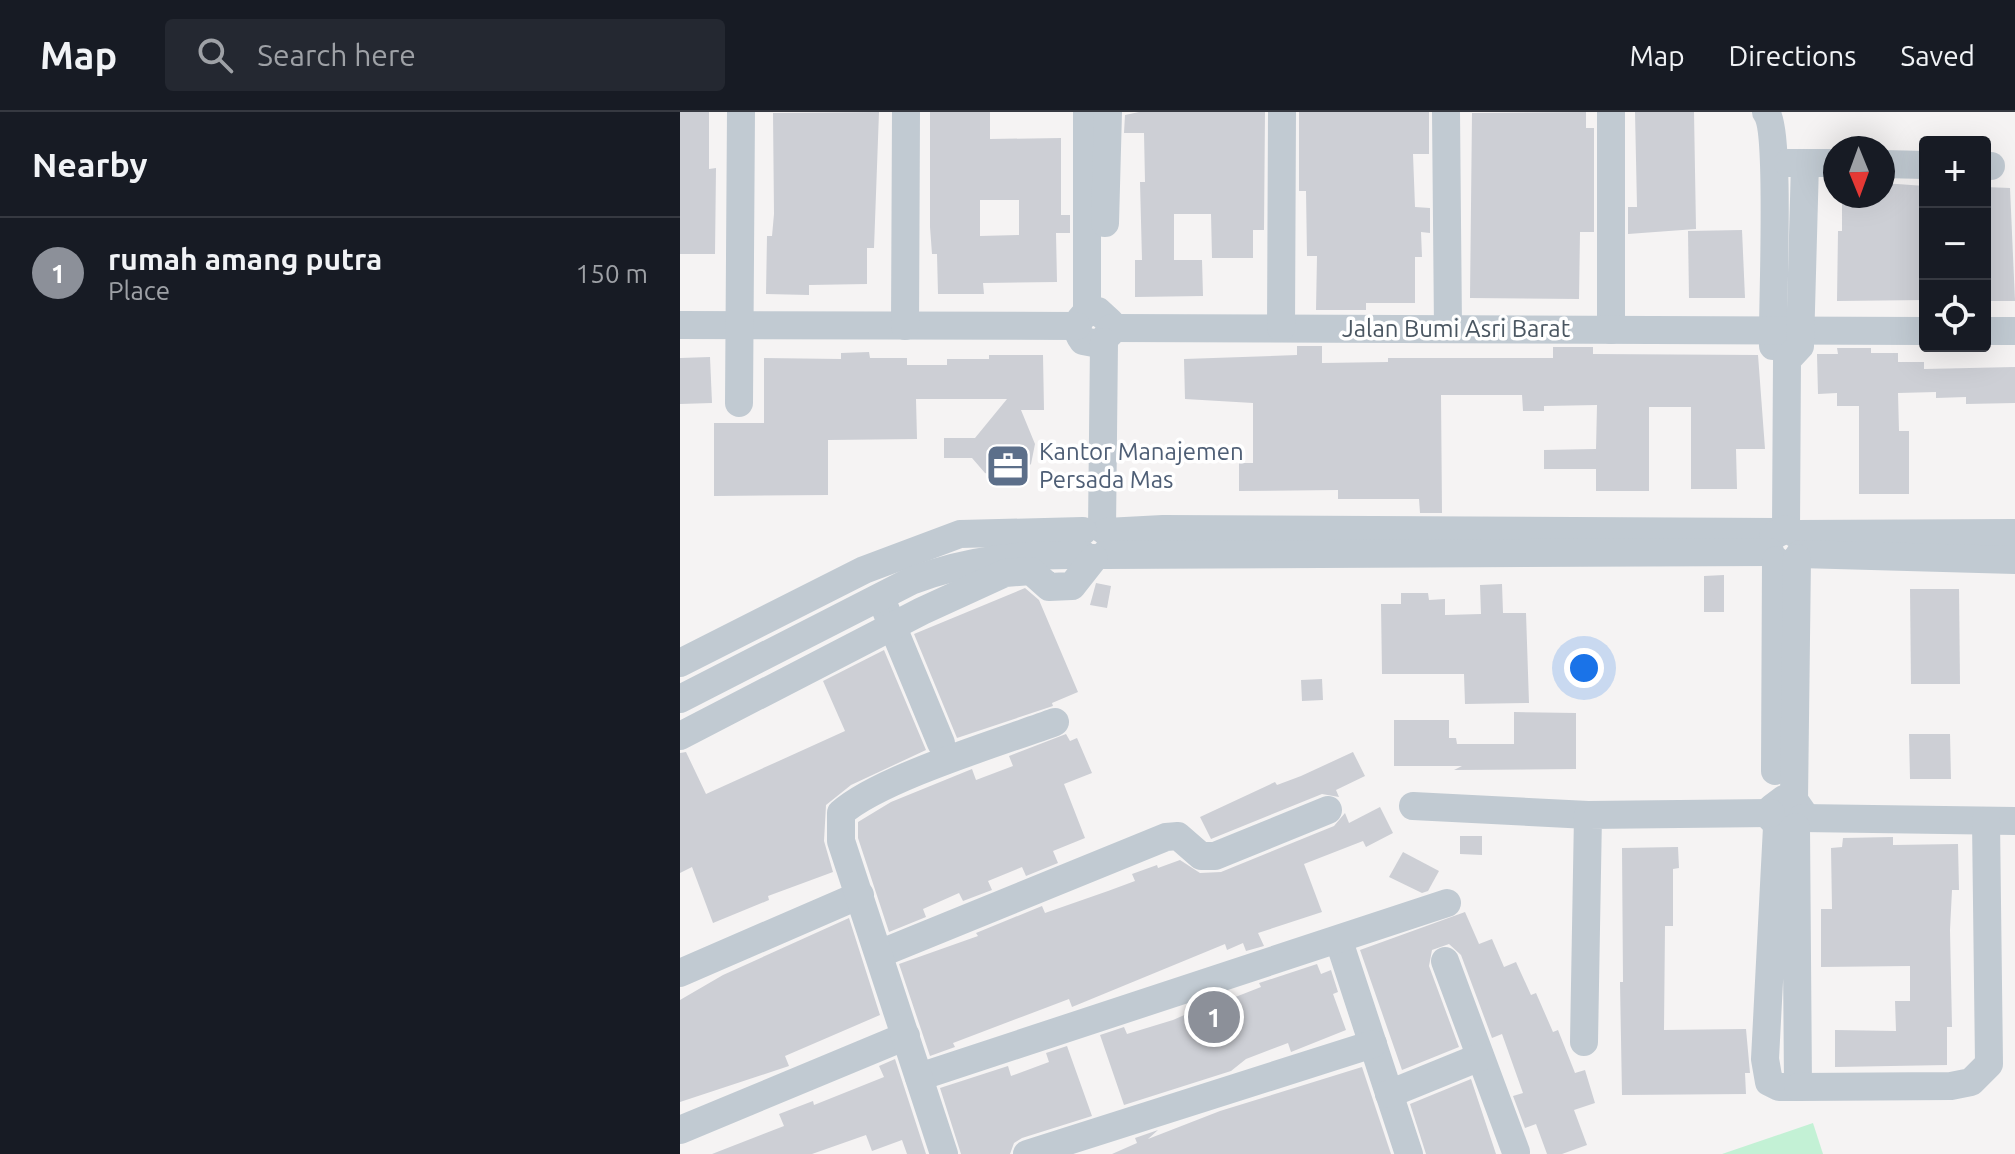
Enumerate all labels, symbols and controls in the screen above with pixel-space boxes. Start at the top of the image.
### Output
search box [165,19,725,91]
icon: search [193,33,237,77]
text: Map [40,34,117,76]
text: Search here [257,38,416,72]
text: Map [1629,40,1685,71]
text: Directions [1729,40,1856,71]
text: Saved [1900,40,1975,71]
north arrow [1823,136,1895,208]
map controls [1919,136,1991,352]
button: + [1919,136,1991,208]
text: Nearby [32,145,147,183]
button: − [1919,208,1991,280]
text: rumah amang putra [108,242,382,276]
text: 1 [51,259,65,288]
text: 150 m [576,259,648,288]
text: Place [108,276,170,305]
button: locate [1919,280,1991,352]
street label: Jalan Bumi Asri Barat [1342,315,1571,342]
place label: Kantor Manajemen Persada Mas [1039,438,1244,493]
office icon: Kantor Manajemen Persada Mas [984,442,1032,490]
your location [1564,648,1604,688]
pin: 1 [1188,987,1240,1047]

